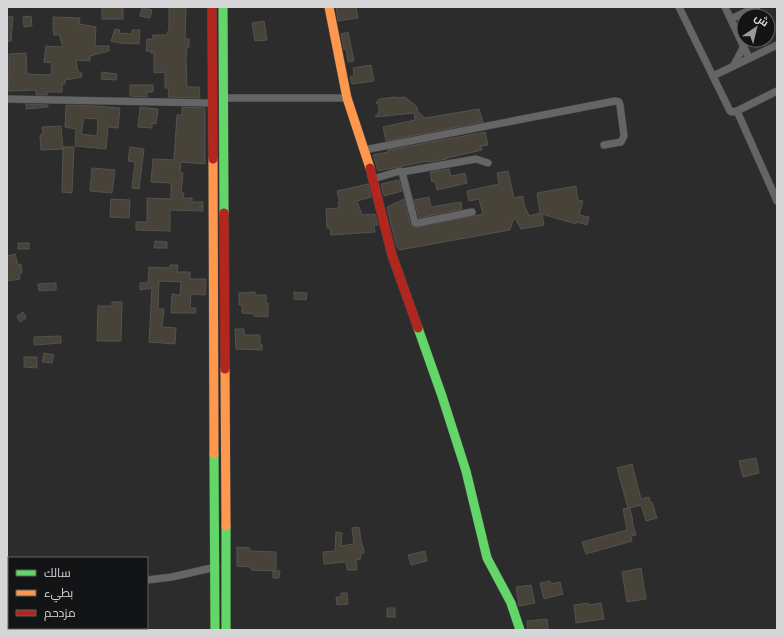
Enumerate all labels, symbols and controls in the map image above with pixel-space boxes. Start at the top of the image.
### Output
north arrow [736,8,776,48]
text: ش [752,9,772,30]
legend [8,557,148,629]
text: سالك [44,564,71,581]
text: بطيء [44,584,73,603]
text: مزدحم [44,604,76,621]

